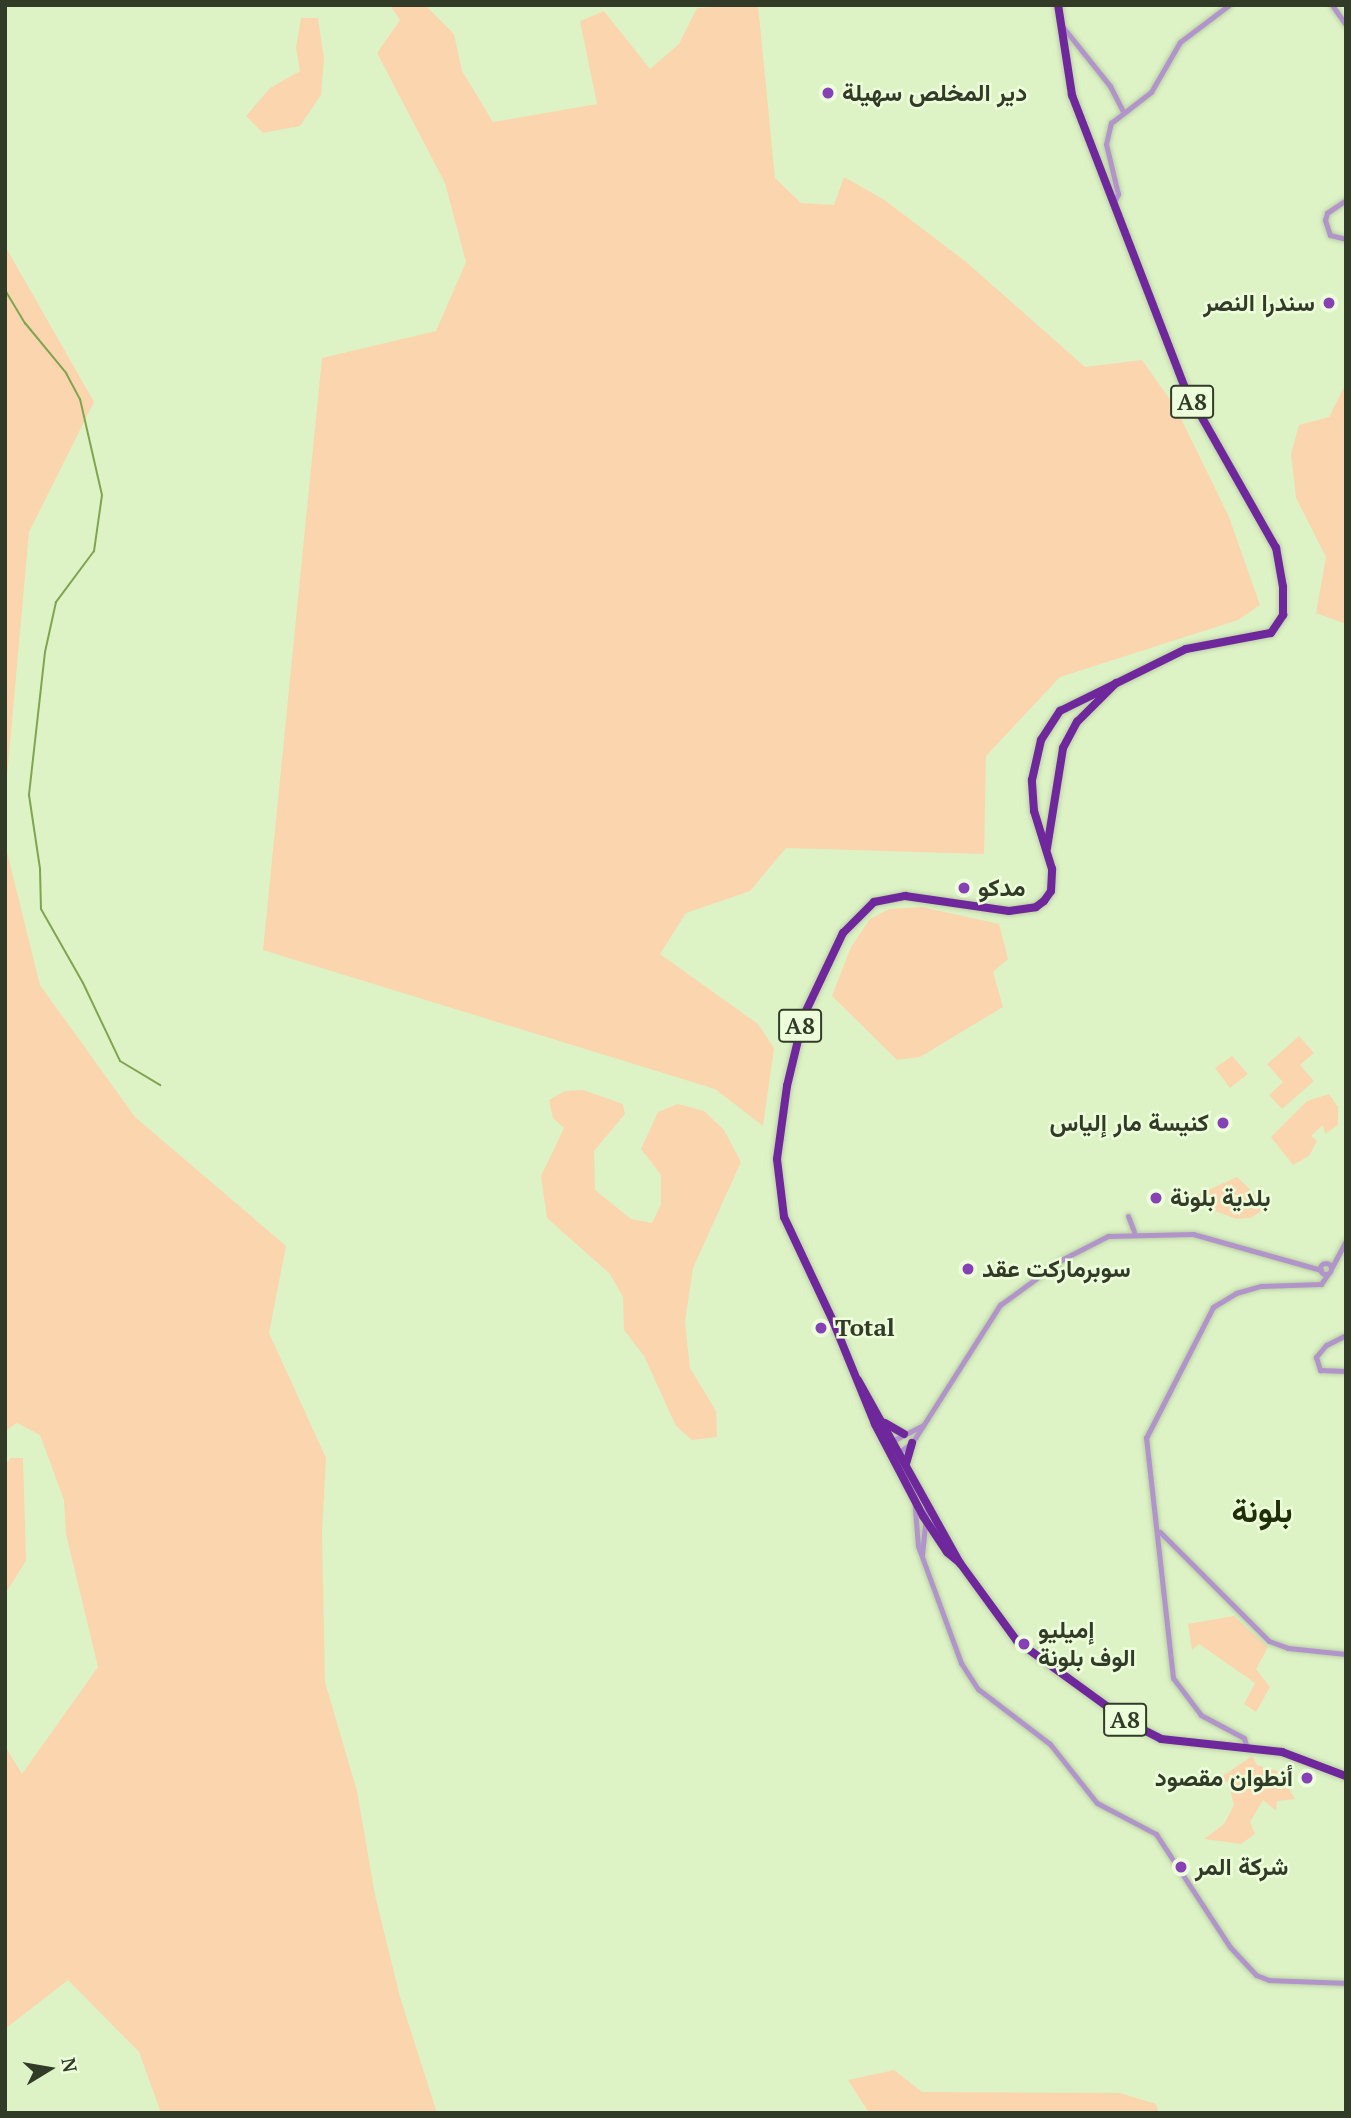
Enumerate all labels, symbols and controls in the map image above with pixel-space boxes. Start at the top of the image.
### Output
place label: دير المخلص سهيلة [842,79,1027,107]
marker: دير المخلص سهيلة [820,85,836,101]
place label: سندرا النصر [1203,289,1315,317]
marker: سندرا النصر [1321,295,1337,311]
road number: A8 [1169,382,1215,422]
place label: مدكو [978,874,1025,902]
marker: مدكو [956,880,972,896]
road number: A8 [777,1007,823,1046]
place label: كنيسة مار إلياس [1049,1109,1209,1137]
marker: كنيسة مار إلياس [1215,1115,1231,1131]
place label: بلدية بلونة [1170,1184,1271,1212]
marker: بلدية بلونة [1148,1190,1164,1206]
place label: سوبرماركت عقد [982,1255,1131,1283]
marker: سوبرماركت عقد [960,1261,976,1277]
place label: Total [835,1314,895,1342]
marker: Total [813,1320,829,1336]
district label: بلونة [1232,1491,1292,1529]
place label: إميليو الوف بلونة [1038,1616,1136,1672]
marker: إميليو الوف بلونة [1016,1636,1032,1652]
road number: A8 [1102,1700,1148,1740]
place label: أنطوان مقصود [1155,1764,1293,1792]
marker: أنطوان مقصود [1299,1770,1315,1786]
place label: شركة المر [1195,1853,1288,1881]
marker: شركة المر [1173,1859,1189,1875]
north arrow [14,2034,84,2104]
text: N [56,2055,84,2074]

